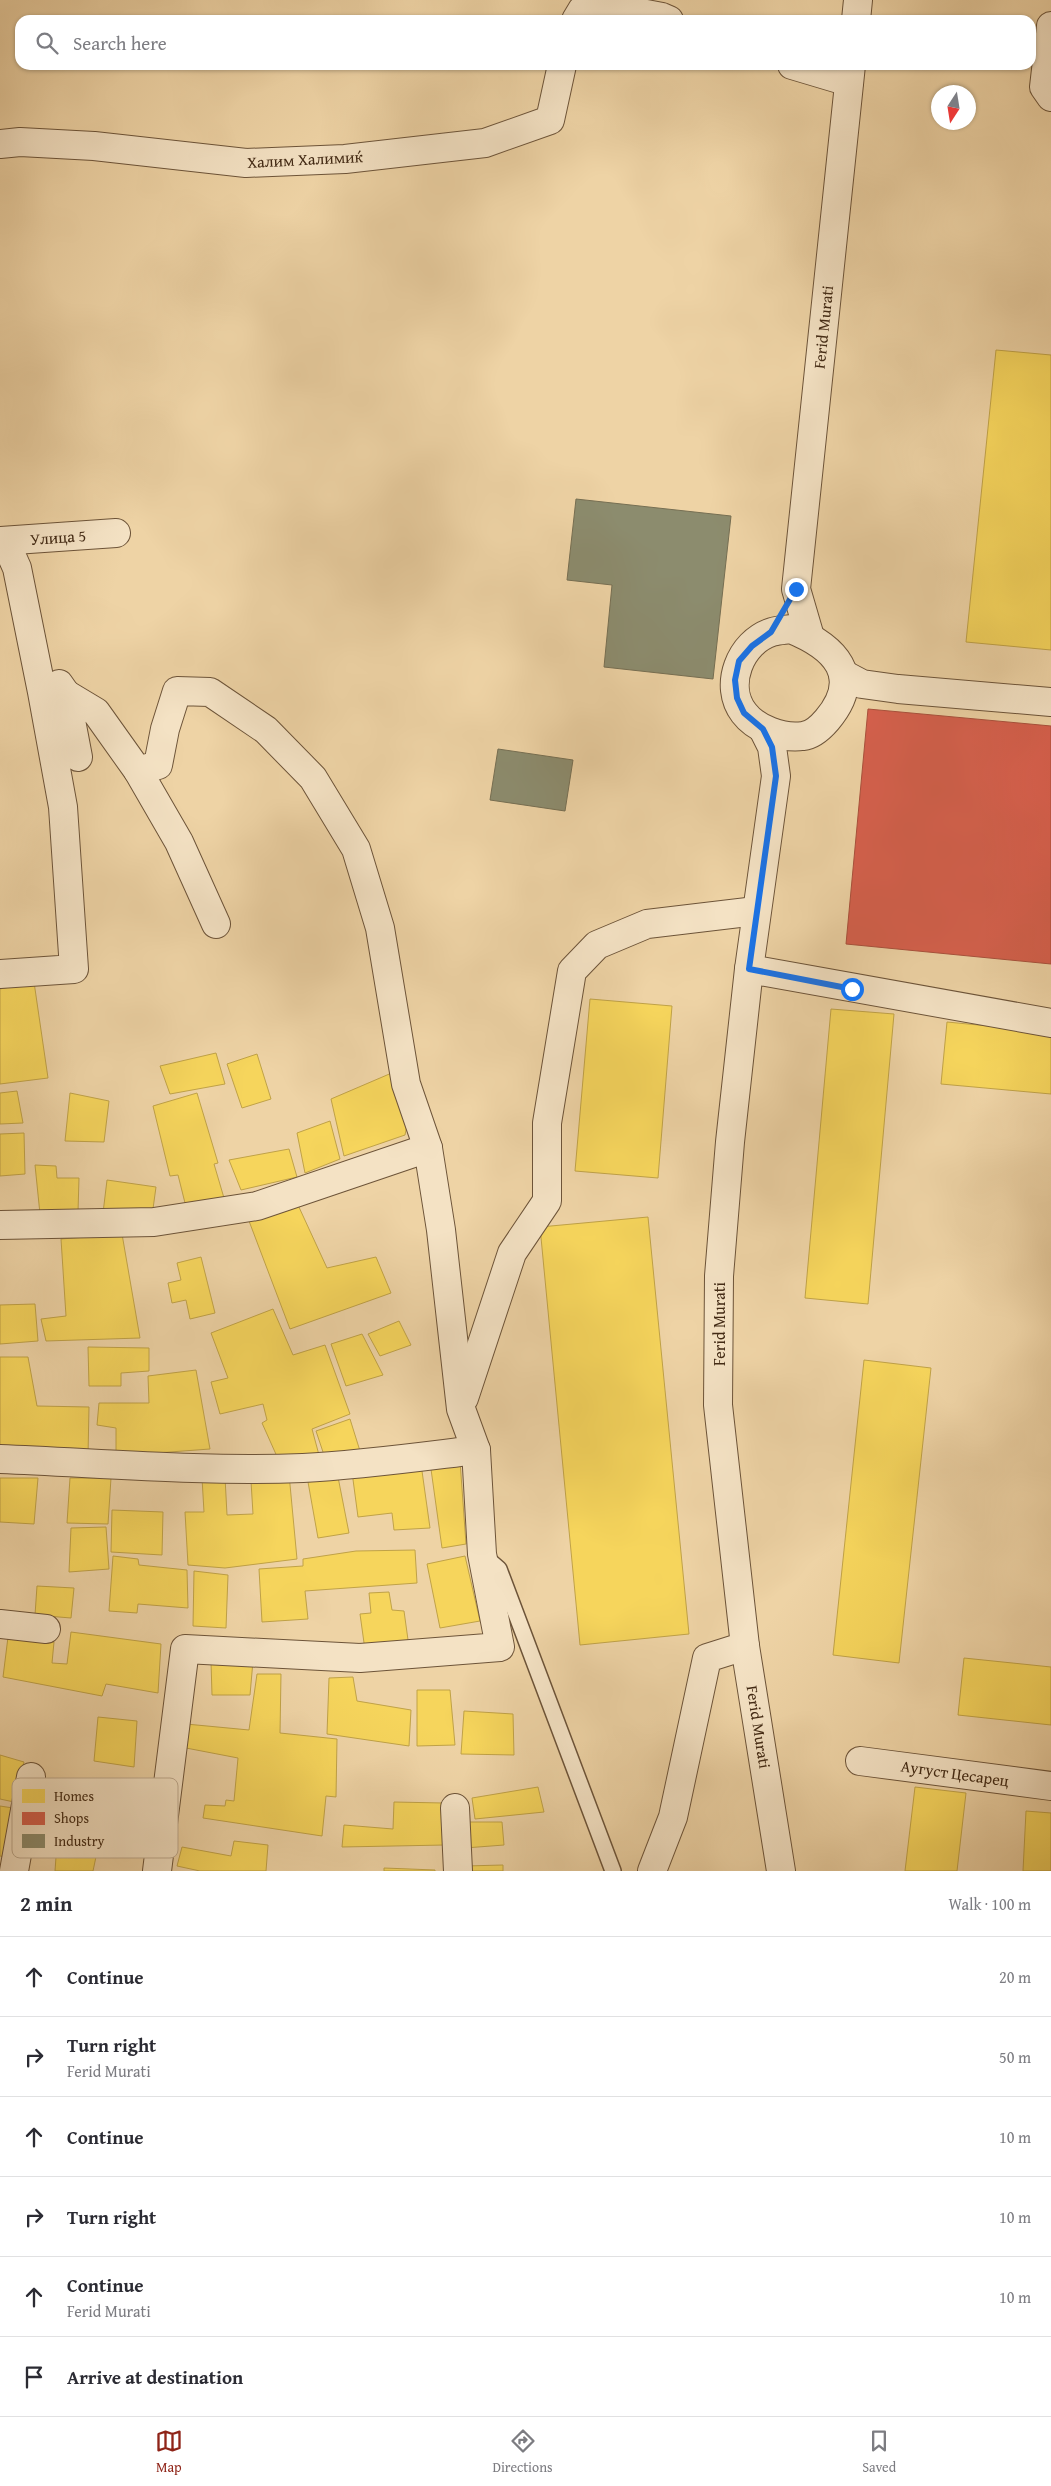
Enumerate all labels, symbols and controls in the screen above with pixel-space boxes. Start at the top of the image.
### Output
search box [15,15,1036,70]
icon: search [33,29,61,57]
text: Search here [73,29,167,57]
north arrow [931,85,976,130]
street label: Халим Халимиќ [246,144,364,174]
street label: Ferid Murati [807,284,839,370]
street label: Улица 5 [29,523,87,551]
route end [785,578,808,601]
route start [841,978,864,1001]
street label: Ferid Murati [707,1282,731,1366]
street label: Ferid Murati [741,1684,777,1771]
street label: Аугуст Цесарец [899,1754,1011,1792]
legend [12,1778,178,1858]
text: Homes [54,1786,94,1806]
text: Shops [54,1808,89,1828]
text: Industry [54,1831,104,1851]
text: 2 min [20,1888,72,1919]
text: Walk · 100 m [948,1892,1031,1916]
icon: ahead [20,1963,48,1991]
text: Continue [67,1963,144,1991]
text: 20 m [999,1965,1031,1989]
text: Turn right [67,2031,156,2059]
icon: right [20,2043,48,2071]
text: 50 m [999,2045,1031,2069]
text: Ferid Murati [67,2059,151,2083]
icon: ahead [20,2123,48,2151]
text: Continue [67,2123,144,2151]
text: 10 m [999,2125,1031,2149]
icon: right [20,2203,48,2231]
text: Turn right [67,2203,156,2231]
text: 10 m [999,2205,1031,2229]
text: Continue [67,2271,144,2299]
icon: ahead [20,2283,48,2311]
text: 10 m [999,2285,1031,2309]
text: Ferid Murati [67,2299,151,2323]
icon: arrive [20,2363,48,2391]
text: Arrive at destination [67,2363,243,2391]
tab: Map [155,2427,183,2477]
tab: Directions [492,2427,553,2477]
tab: Saved [862,2427,896,2477]

